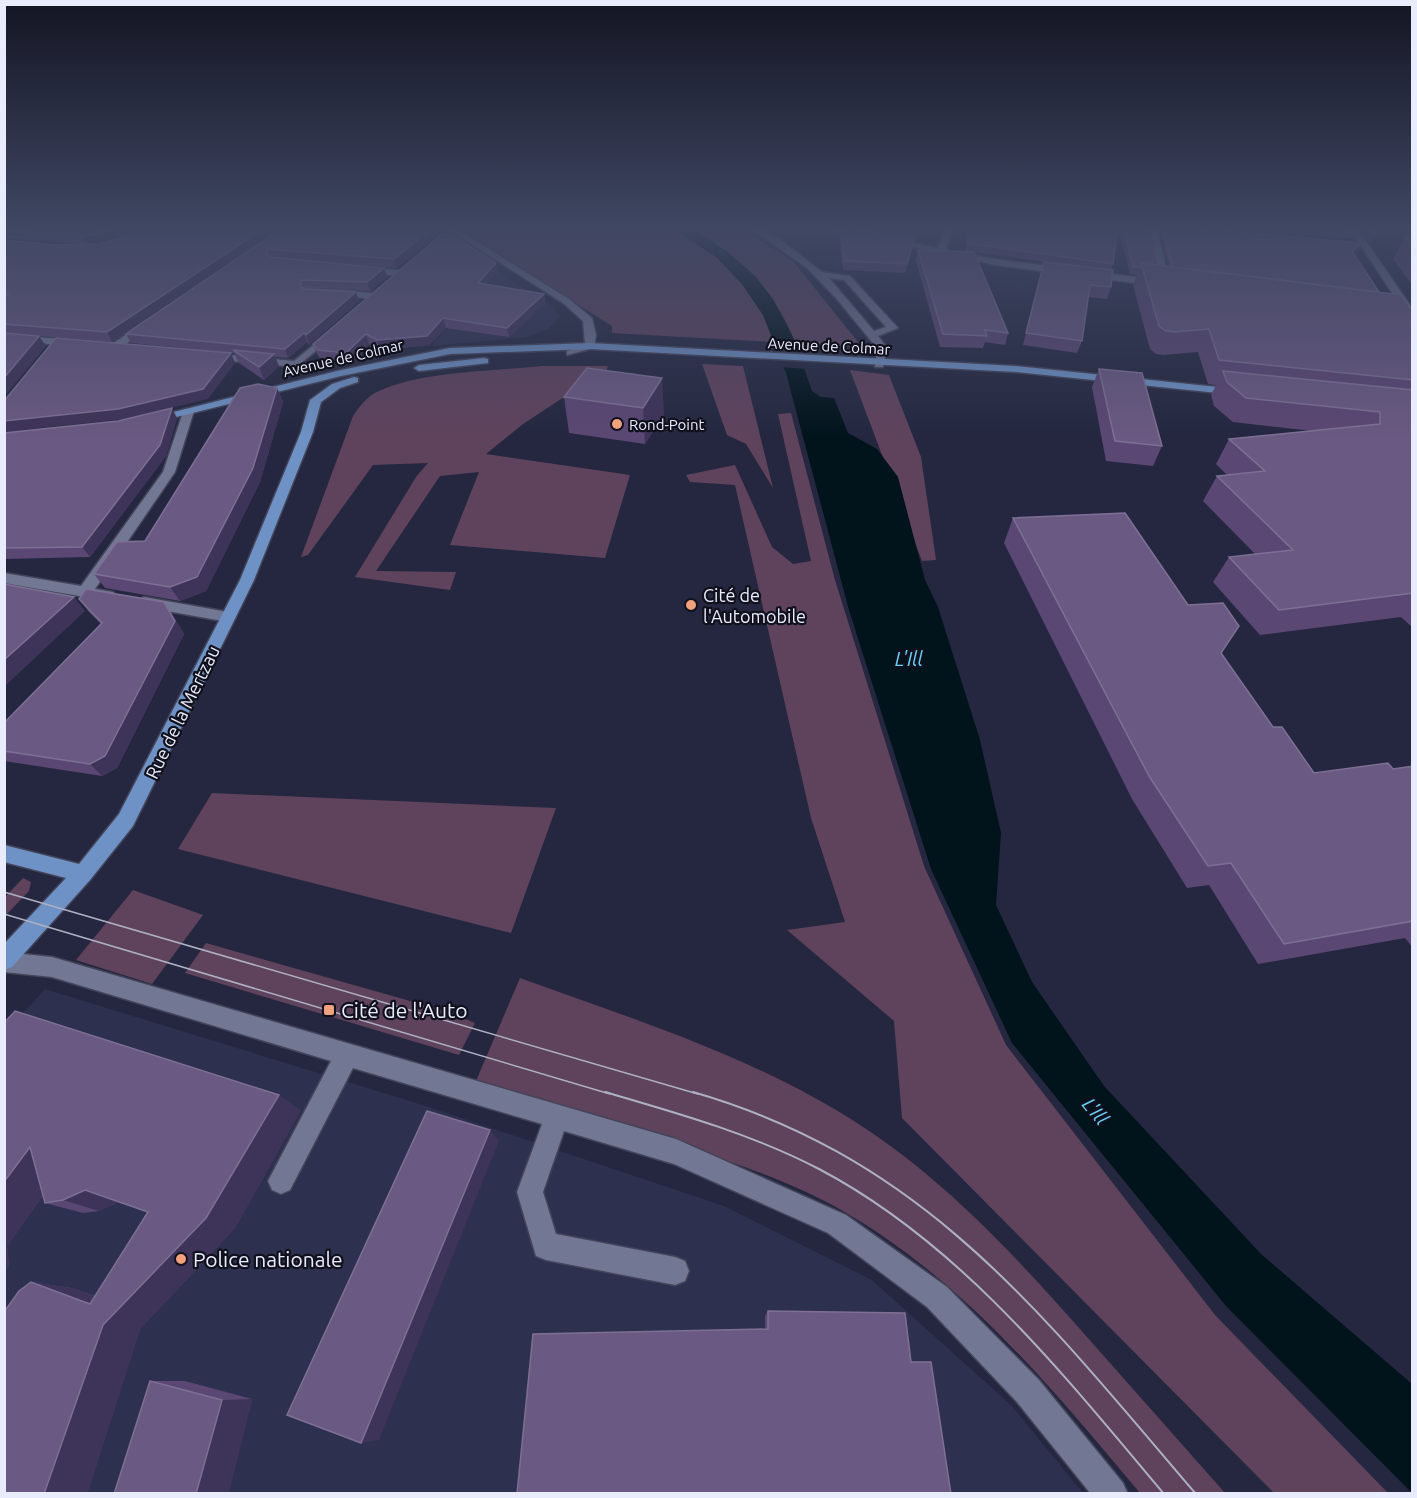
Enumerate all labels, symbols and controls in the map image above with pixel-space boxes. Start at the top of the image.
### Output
street label: Avenue de Colmar [767,334,891,358]
street label: Avenue de Colmar [281,336,405,380]
place label: Rond-Point [629,416,705,433]
marker: Rond-Point [610,417,624,431]
place label: Cité de l'Automobile [703,585,806,626]
marker: Cité de l'Automobile [684,598,698,612]
street label: Rue de la Mertzau [141,642,223,782]
water label: L'Ill [895,647,924,670]
place label: Cité de l'Auto [341,998,468,1022]
marker: Cité de l'Auto [322,1003,336,1017]
water label: L'Ill [1078,1093,1114,1130]
place label: Police nationale [193,1247,343,1271]
marker: Police nationale [174,1252,188,1266]

